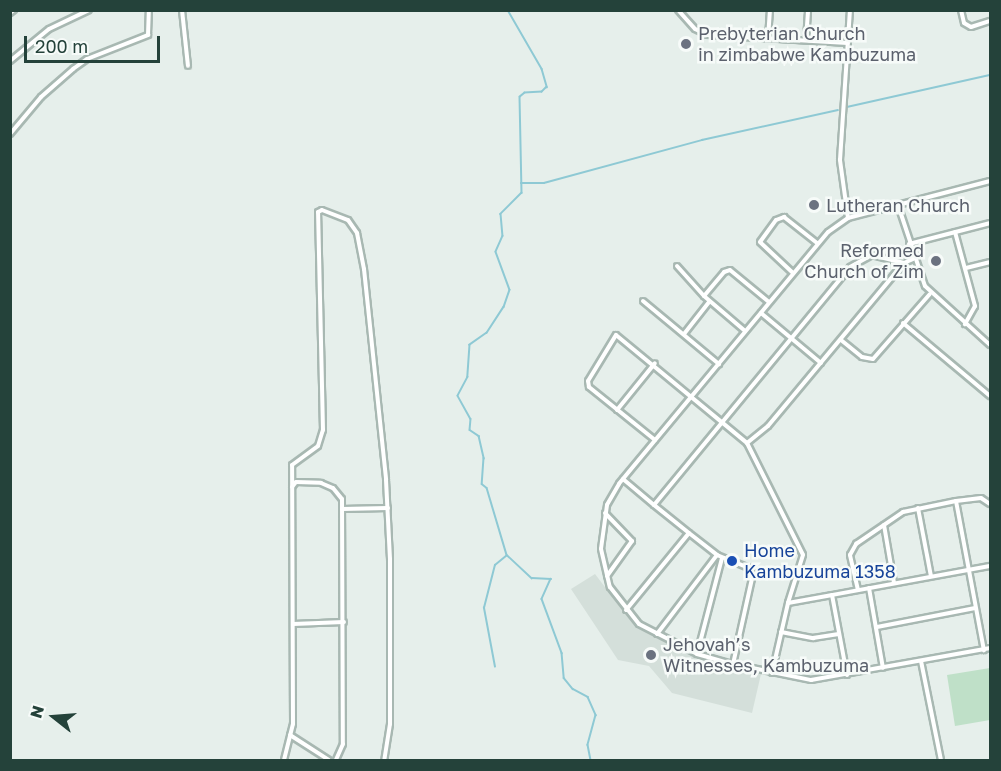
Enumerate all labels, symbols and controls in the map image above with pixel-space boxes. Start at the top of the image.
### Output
place label: Prebyterian Church in zimbabwe Kambuzuma [698,23,916,66]
scale bar [27,24,164,62]
text: 200 m [35,35,88,57]
marker: Prebyterian Church in zimbabwe Kambuzuma [679,37,693,51]
place label: Lutheran Church [826,194,970,216]
marker: Lutheran Church [807,198,821,212]
place label: Reformed Church of Zim [804,240,924,282]
marker: Reformed Church of Zim [929,254,943,268]
place label: Home Kambuzuma 1358 [744,540,896,582]
marker: Home Kambuzuma 1358 [725,554,739,568]
place label: Jehovah’s Witnesses, Kambuzuma [663,634,869,676]
marker: Jehovah’s Witnesses, Kambuzuma [644,648,658,662]
north arrow [24,687,84,747]
text: N [25,703,48,720]

